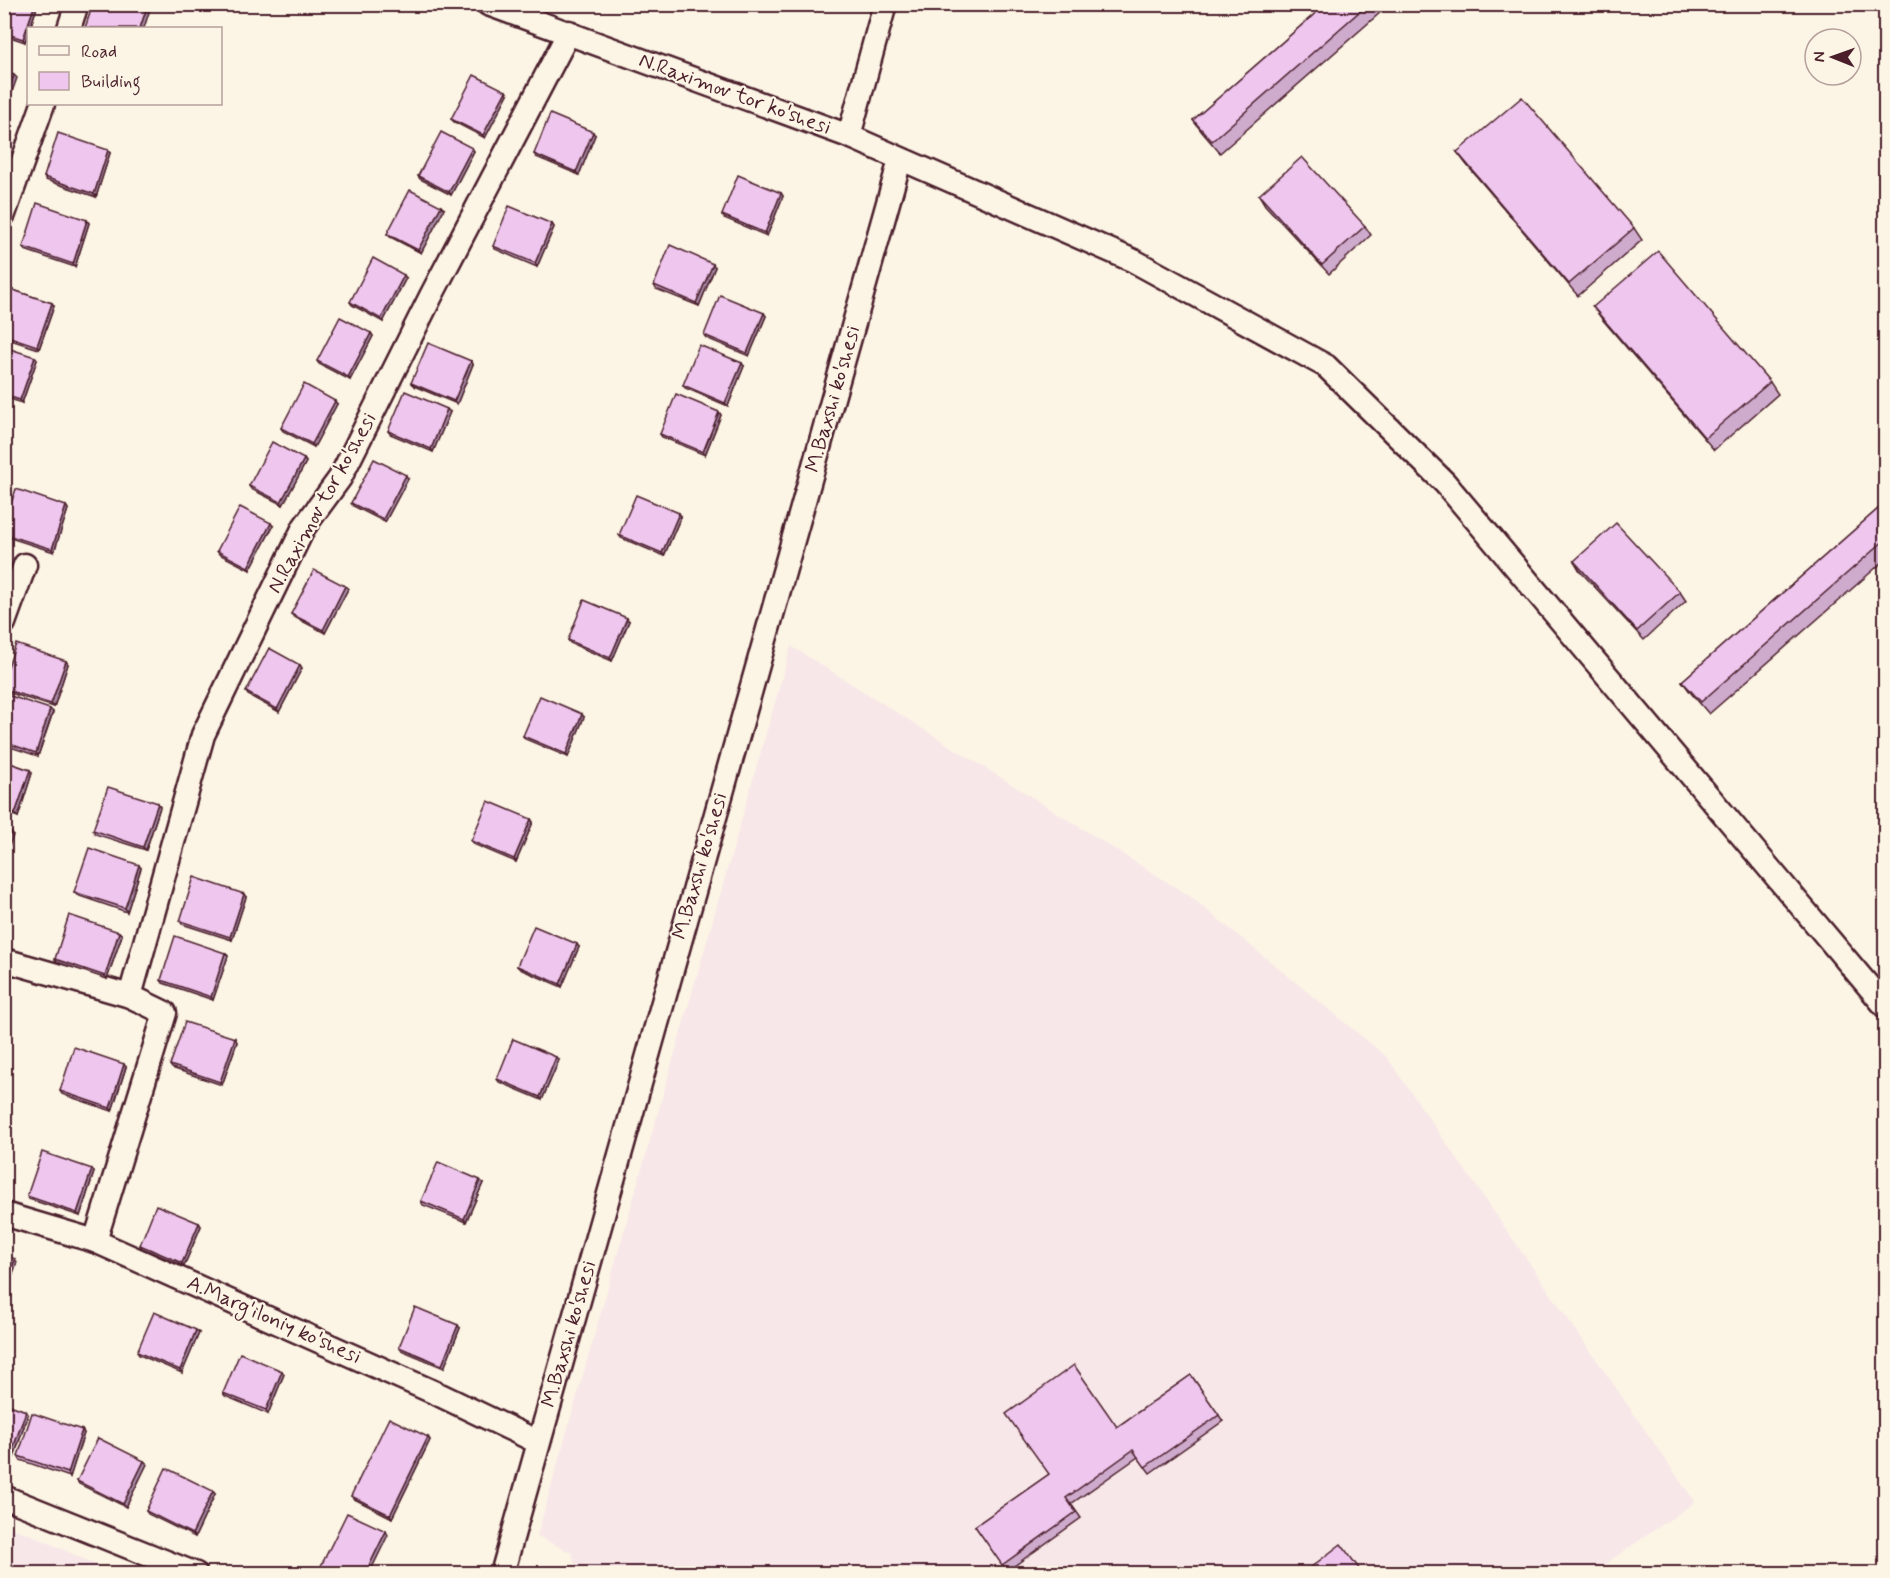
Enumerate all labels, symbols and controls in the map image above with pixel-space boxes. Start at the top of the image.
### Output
legend [27,27,222,105]
north arrow [1803,27,1863,87]
text: Road [81,40,117,64]
street label: N.Raximov tor ko'shesi [635,46,835,142]
text: N [1809,51,1830,62]
text: Building [81,70,141,96]
street label: M.Baxshi ko'shesi [799,322,867,476]
street label: N.Raximov tor ko'shesi [261,408,383,598]
street label: M.Baxshi ko'shesi [666,789,734,943]
street label: M.Baxshi ko'shesi [535,1257,603,1411]
street label: A.Marg'iloniy ko'shesi [182,1269,366,1372]

